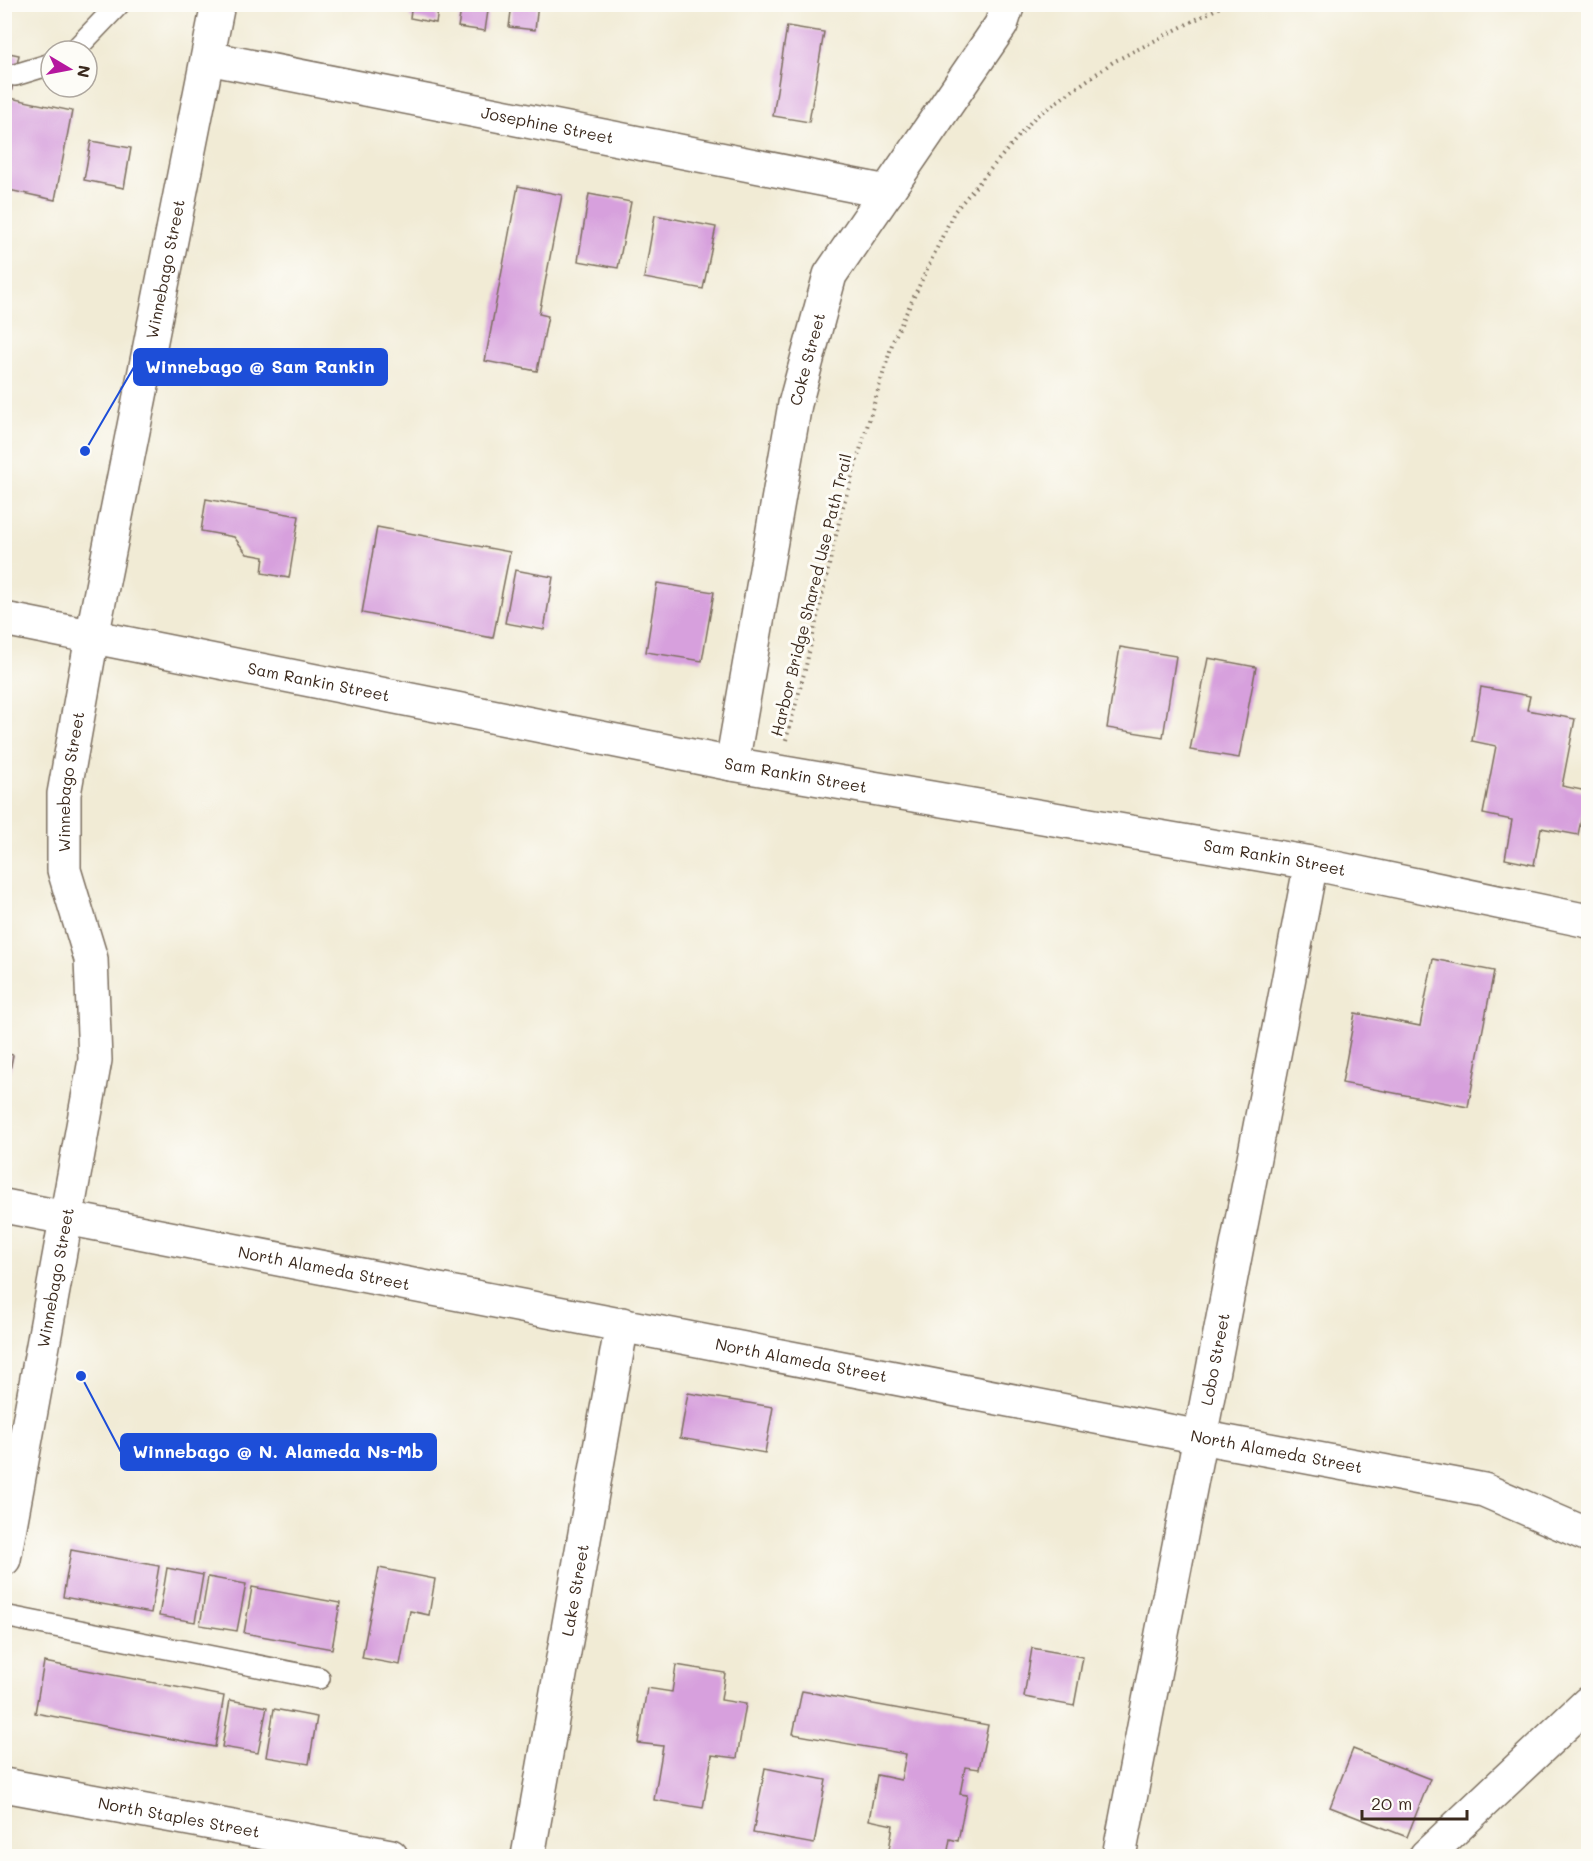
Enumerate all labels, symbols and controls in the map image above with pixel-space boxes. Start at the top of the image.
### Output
north arrow [39,39,99,99]
text: N [73,64,96,80]
street label: Josephine Street [479,101,616,148]
street label: Winnebago Street [141,197,189,340]
street label: Coke Street [784,310,829,408]
callout: Winnebago @ Sam Rankin [134,349,387,385]
text: Winnebago @ Sam Rankin [145,354,375,378]
street label: Harbor Bridge Shared Use Path Trail [765,451,856,739]
street label: Sam Rankin Street [246,657,392,706]
street label: Winnebago Street [53,710,89,852]
street label: Sam Rankin Street [723,752,869,797]
street label: Sam Rankin Street [1202,834,1348,880]
street label: Winnebago Street [32,1206,78,1349]
street label: North Alameda Street [237,1240,412,1294]
street label: Lobo Street [1195,1311,1234,1407]
street label: North Alameda Street [714,1333,889,1386]
street label: North Alameda Street [1189,1424,1364,1477]
callout: Winnebago @ N. Alameda Ns-Mb [121,1434,436,1470]
text: Winnebago @ N. Alameda Ns-Mb [133,1439,423,1463]
street label: Lake Street [556,1542,593,1638]
scale bar [1362,1783,1467,1821]
street label: North Staples Street [96,1791,262,1842]
text: 20 m [1371,1791,1412,1815]

